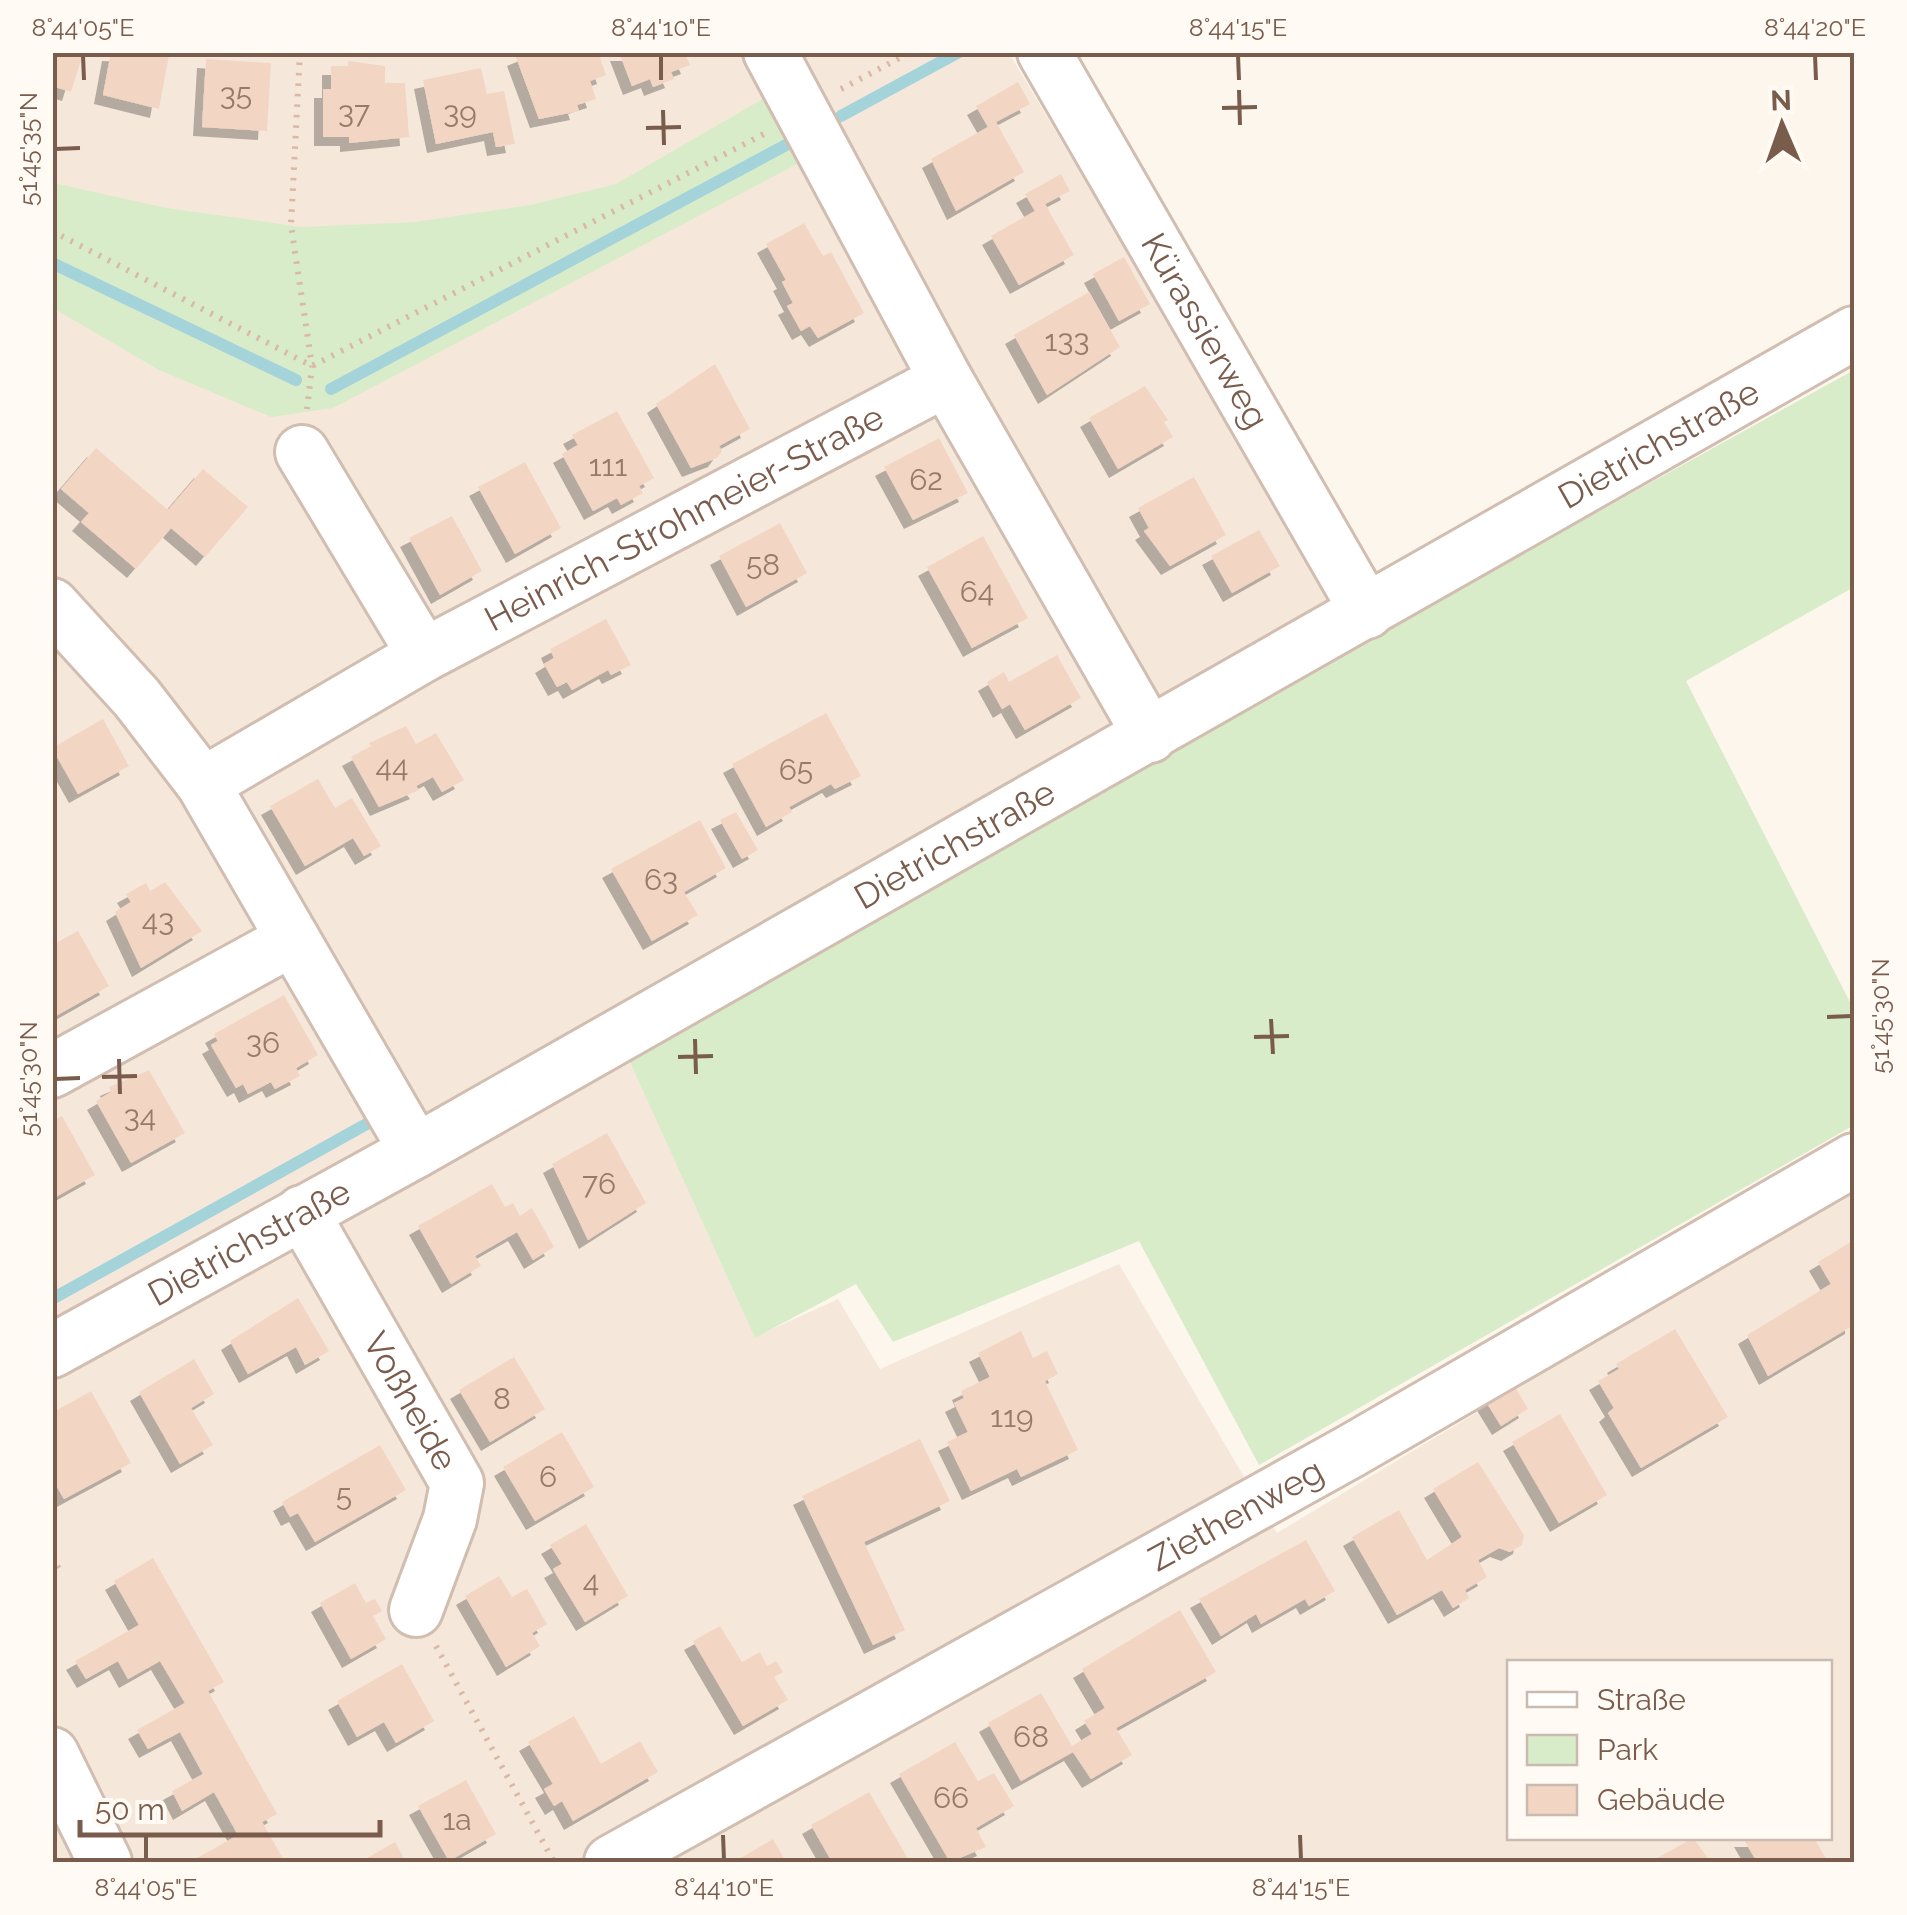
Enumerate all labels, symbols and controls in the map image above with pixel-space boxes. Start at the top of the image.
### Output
text: 8°44'05"E [32,12,134,42]
text: 8°44'10"E [611,12,711,42]
text: 8°44'15"E [1189,12,1287,42]
text: 8°44'20"E [1764,12,1866,42]
north arrow [1732,75,1832,175]
house number: 35 [220,77,252,112]
text: N [1770,84,1792,117]
text: 51°45'35"N [13,92,43,206]
house number: 37 [338,95,370,130]
house number: 39 [443,95,477,130]
street label: Kürassierweg [1133,226,1278,435]
house number: 133 [1045,323,1089,358]
street label: Dietrichstraße [1551,370,1766,517]
street label: Heinrich-Strohmeier-Straße [478,396,890,639]
house number: 111 [589,448,627,483]
house number: 62 [909,462,943,497]
house number: 58 [746,547,780,582]
house number: 64 [960,574,994,609]
house number: 44 [376,749,408,784]
house number: 65 [779,752,813,787]
street label: Dietrichstraße [847,771,1062,917]
house number: 63 [644,862,678,897]
house number: 43 [142,903,174,938]
text: 51°45'30"N [1865,958,1895,1074]
text: 51°45'30"N [13,1021,43,1137]
house number: 36 [246,1025,280,1060]
house number: 34 [124,1099,156,1134]
house number: 76 [582,1166,616,1201]
street label: Dietrichstraße [141,1170,357,1314]
street label: Voßheide [355,1325,466,1477]
house number: 8 [493,1381,511,1416]
house number: 119 [990,1399,1034,1434]
street label: Ziethenweg [1142,1450,1330,1579]
house number: 6 [539,1459,557,1494]
house number: 5 [336,1478,352,1513]
house number: 4 [583,1564,599,1599]
legend [1507,1660,1832,1840]
text: Straße [1597,1682,1686,1717]
house number: 68 [1013,1719,1049,1754]
text: Park [1597,1732,1658,1767]
scale bar [80,1775,380,1837]
house number: 66 [933,1780,969,1815]
text: Gebäude [1597,1782,1725,1817]
text: 50 m [95,1792,165,1827]
house number: 1a [442,1802,472,1837]
text: 8°44'05"E [95,1872,197,1902]
text: 8°44'10"E [674,1872,774,1902]
text: 8°44'15"E [1252,1872,1350,1902]

